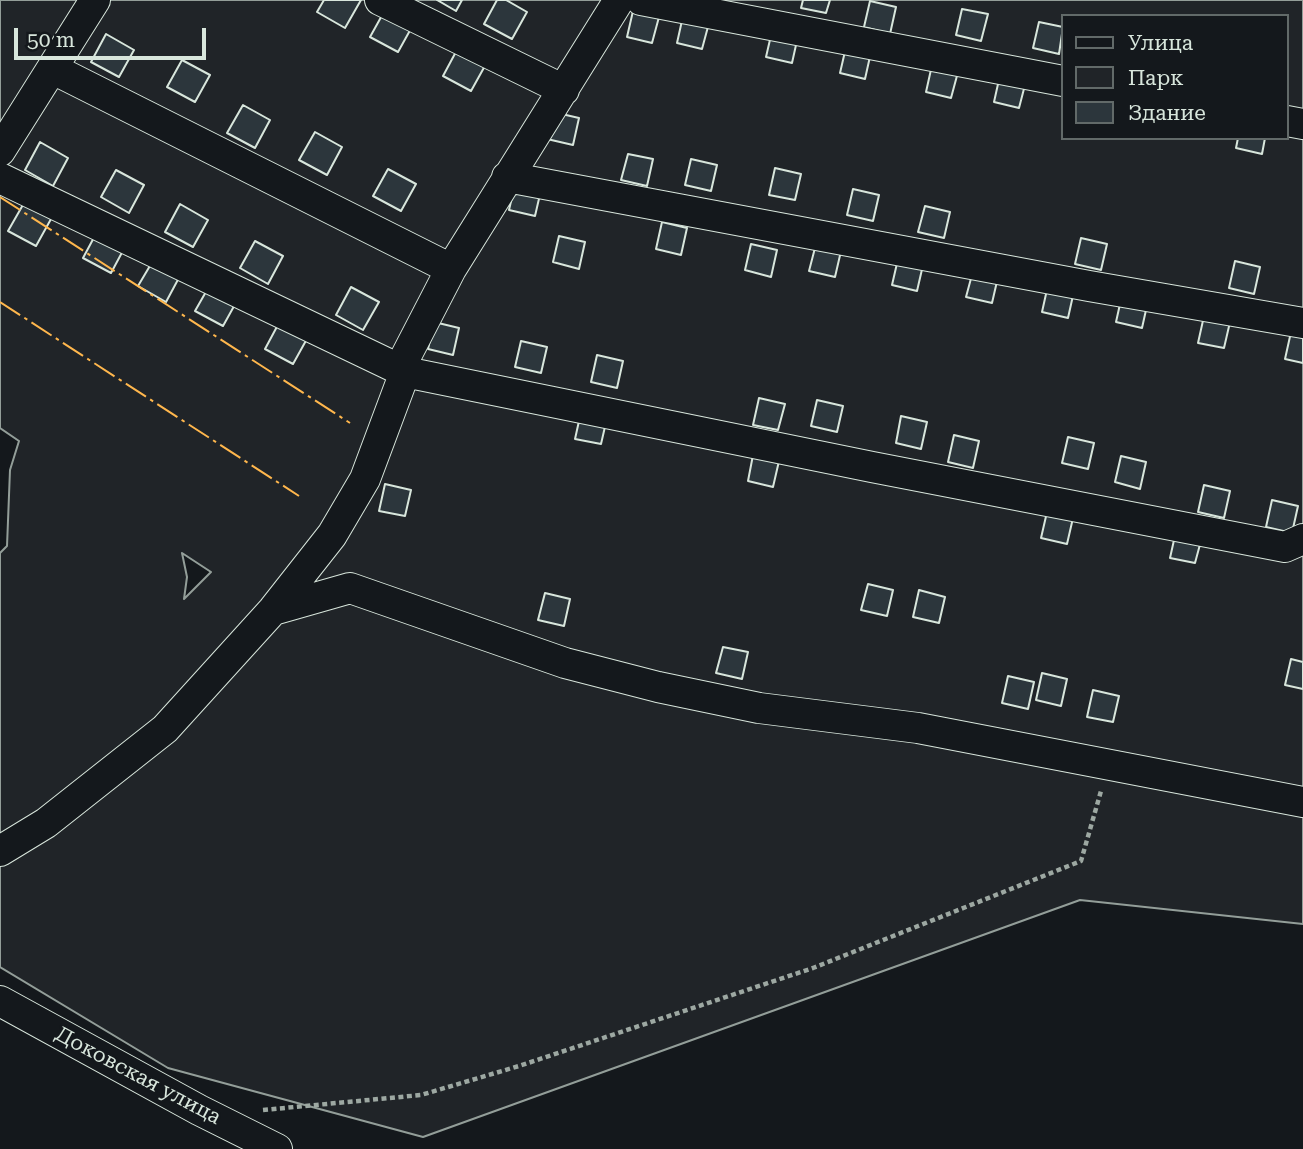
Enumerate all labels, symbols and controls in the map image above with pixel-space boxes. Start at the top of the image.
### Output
scale bar [18,14,210,58]
legend [1062,14,1289,140]
text: 50 m [27,28,75,52]
text: Улица [1128,31,1193,55]
text: Парк [1128,66,1184,90]
text: Здание [1128,101,1206,125]
street label: Доковская улица [51,1022,225,1130]

